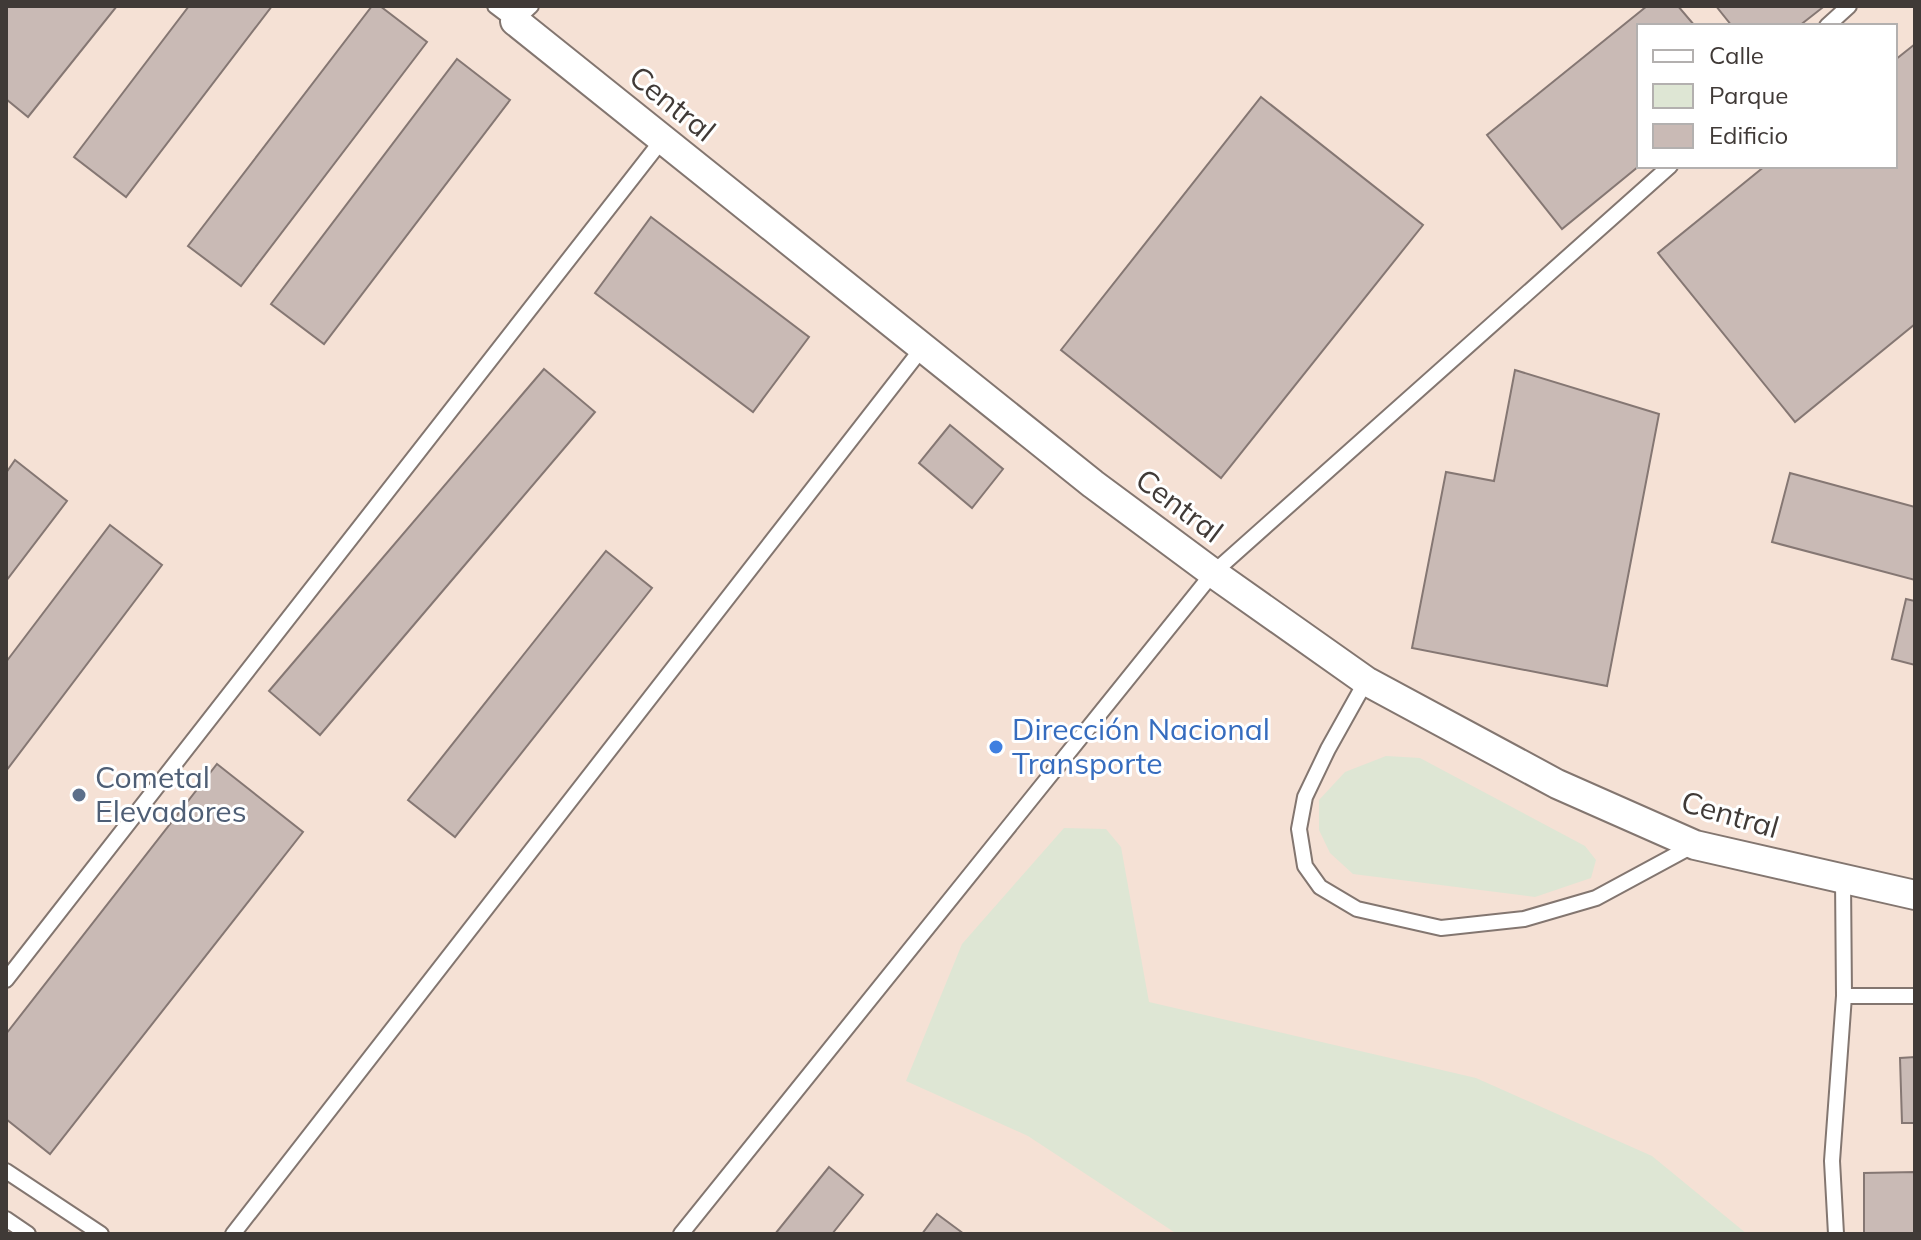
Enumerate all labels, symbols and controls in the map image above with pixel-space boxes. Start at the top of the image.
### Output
legend [1637,24,1897,168]
text: Calle [1709,40,1764,70]
street label: Central [622,57,723,149]
text: Parque [1709,80,1788,110]
text: Edificio [1709,120,1788,150]
street label: Central [1128,460,1231,550]
place label: Dirección Nacional Transporte [1012,710,1270,782]
marker: Dirección Nacional Transporte [987,738,1005,756]
place label: Cometal Elevadores [95,758,247,830]
street label: Central [1677,782,1783,846]
marker: Cometal Elevadores [70,786,88,804]

